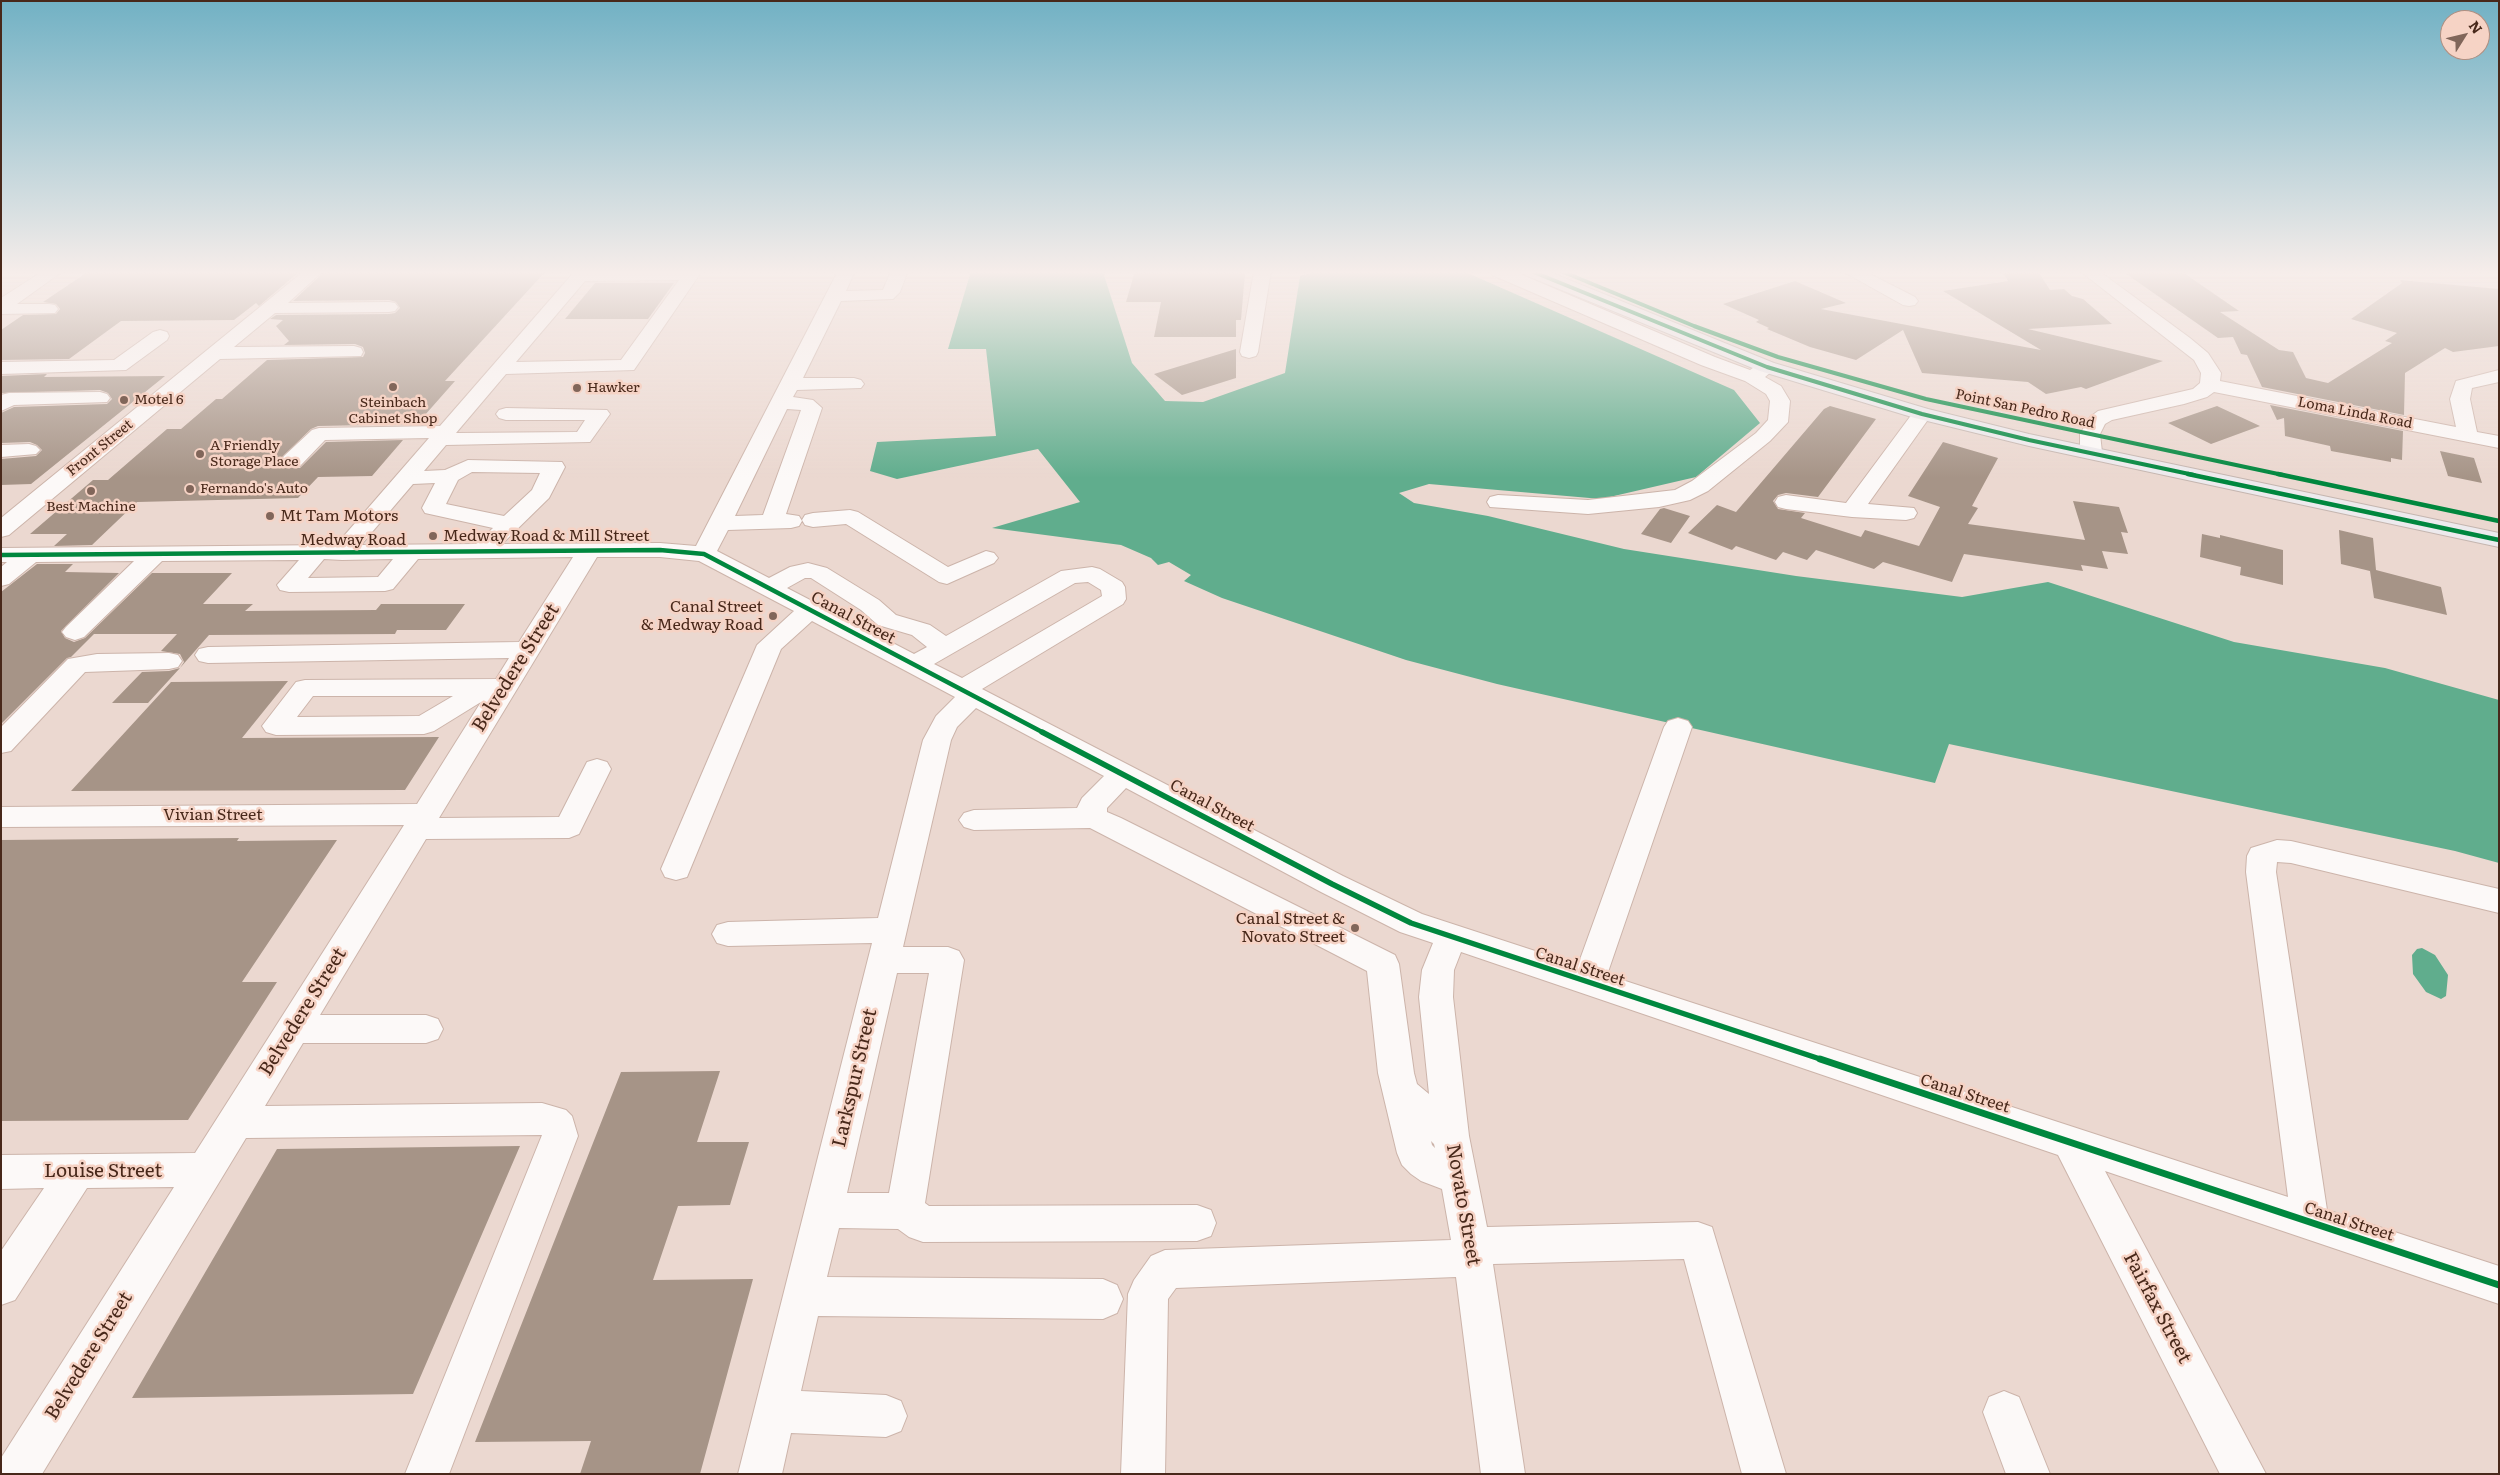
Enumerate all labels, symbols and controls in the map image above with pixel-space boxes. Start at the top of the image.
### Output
north arrow [2440,10,2490,60]
text: N [2465,16,2488,37]
place label: Hawker [587,380,640,396]
marker: Steinbach Cabinet Shop [387,381,399,393]
marker: Hawker [571,382,583,394]
street label: Point San Pedro Road [1954,386,2096,432]
place label: Motel 6 [134,392,183,408]
marker: Motel 6 [118,394,130,406]
street label: Loma Linda Road [2296,394,2414,432]
place label: Steinbach Cabinet Shop [349,395,437,428]
street label: Front Street [64,416,136,480]
place label: A Friendly Storage Place [210,438,298,471]
marker: A Friendly Storage Place [194,448,206,460]
place label: Fernando's Auto [200,481,308,497]
marker: Fernando's Auto [184,483,196,495]
marker: Best Machine [85,485,97,497]
place label: Best Machine [46,499,136,515]
place label: Mt Tam Motors [280,506,398,526]
marker: Mt Tam Motors [264,510,276,522]
place label: Medway Road & Mill Street [443,526,649,546]
street label: Medway Road [300,530,406,550]
marker: Medway Road & Mill Street [427,530,439,542]
street label: Canal Street [807,588,899,648]
place label: Canal Street & Medway Road [641,597,763,635]
street label: Belvedere Street [468,600,564,736]
marker: Canal Street & Medway Road [767,610,779,622]
street label: Canal Street [1166,776,1258,836]
street label: Vivian Street [163,805,263,825]
place label: Canal Street & Novato Street [1236,909,1345,947]
marker: Canal Street & Novato Street [1349,922,1361,934]
street label: Canal Street [1533,943,1627,991]
street label: Belvedere Street [255,944,351,1080]
street label: Larkspur Street [828,1006,882,1150]
street label: Canal Street [1918,1070,2012,1118]
street label: Novato Street [1441,1142,1485,1268]
street label: Louise Street [44,1160,162,1182]
street label: Canal Street [2302,1198,2396,1246]
street label: Fairfax Street [2118,1248,2196,1368]
street label: Belvedere Street [41,1288,137,1424]

